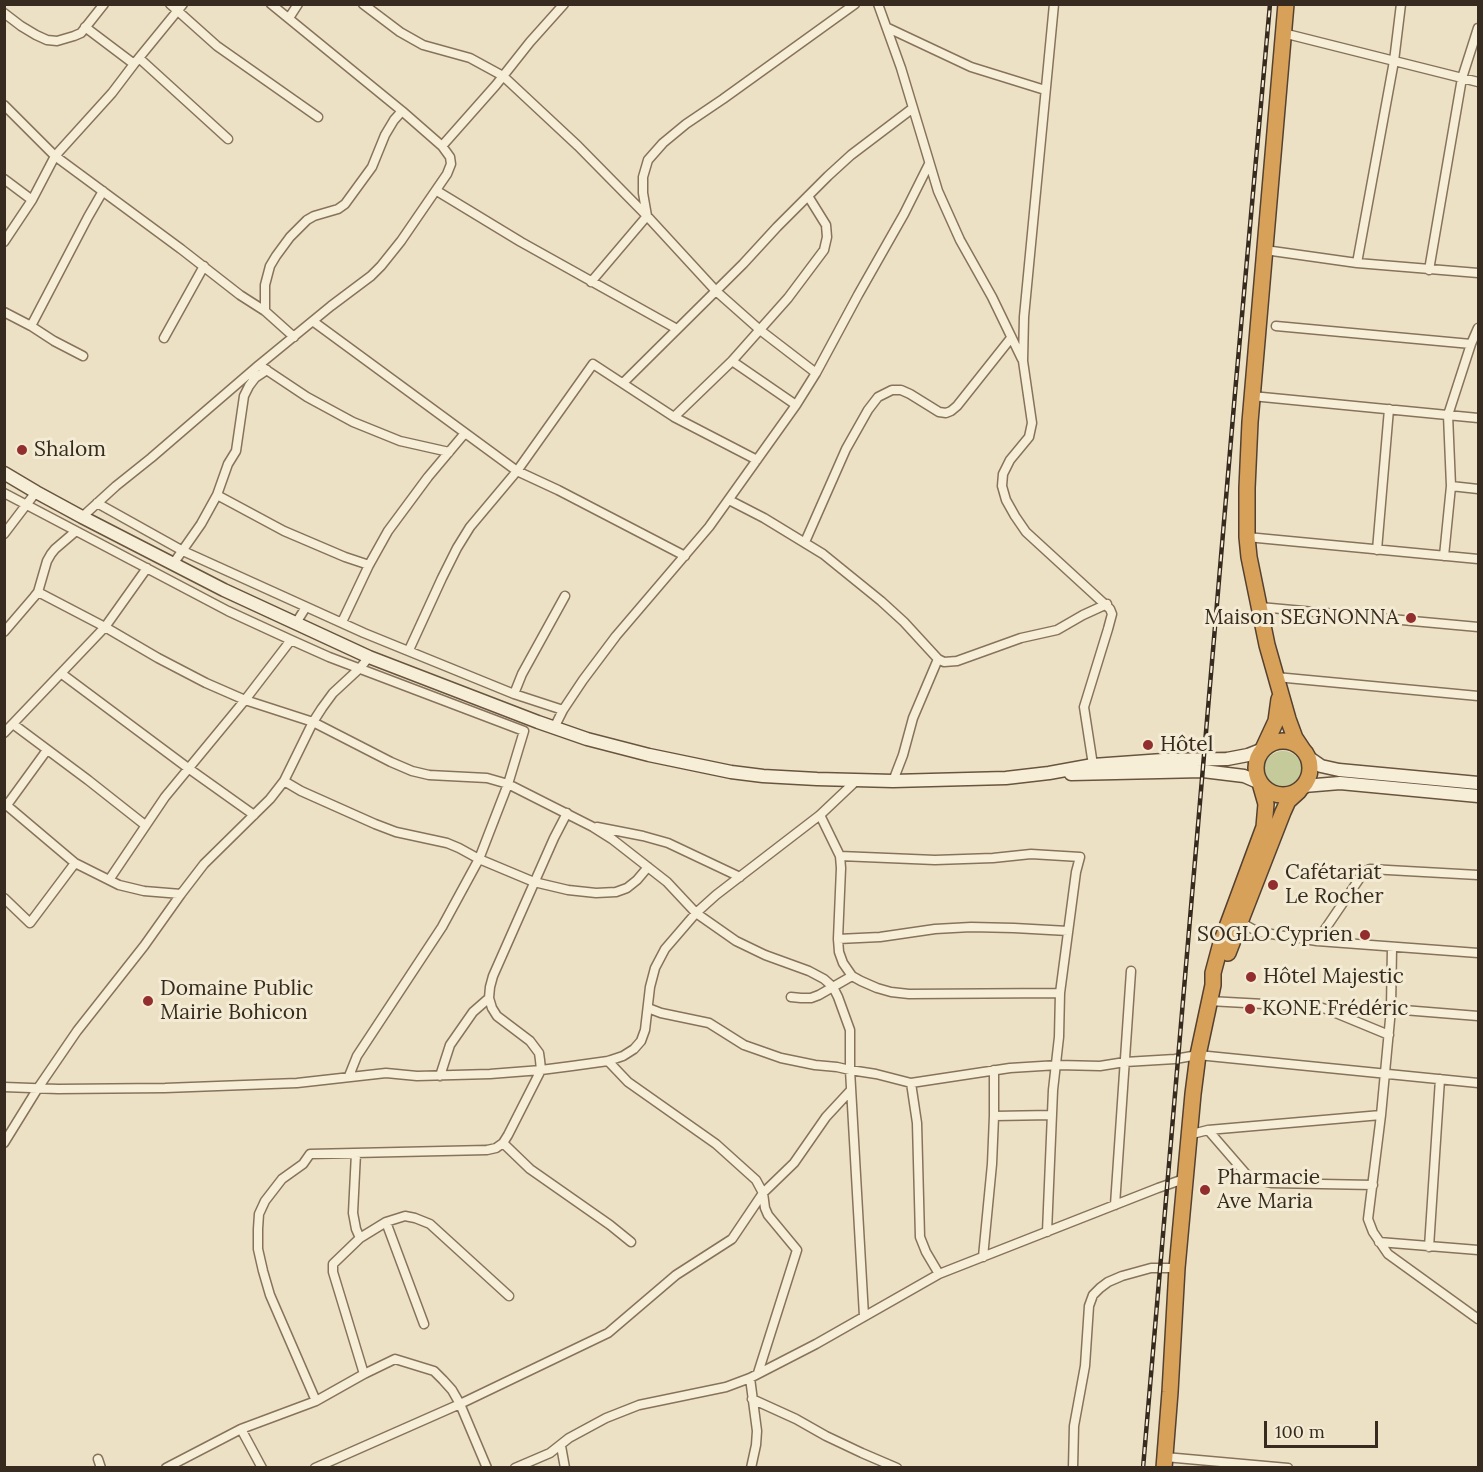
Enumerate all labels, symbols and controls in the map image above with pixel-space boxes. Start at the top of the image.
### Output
place label: Shalom [34,437,106,463]
marker: Shalom [15,443,29,457]
place label: Maison SEGNONNA [1204,605,1399,631]
marker: Maison SEGNONNA [1404,611,1418,625]
place label: Hôtel [1160,732,1213,758]
marker: Hôtel [1141,738,1155,752]
place label: Cafétariat Le Rocher [1285,860,1384,910]
marker: Cafétariat Le Rocher [1266,878,1280,892]
place label: SOGLO Cyprien [1197,922,1353,948]
marker: SOGLO Cyprien [1358,928,1372,942]
place label: Hôtel Majestic [1263,964,1404,990]
marker: Hôtel Majestic [1244,970,1258,984]
place label: Domaine Public Mairie Bohicon [160,976,313,1026]
marker: Domaine Public Mairie Bohicon [141,994,155,1008]
place label: KONE Frédéric [1262,996,1409,1022]
marker: KONE Frédéric [1243,1002,1257,1016]
place label: Pharmacie Ave Maria [1217,1165,1320,1215]
marker: Pharmacie Ave Maria [1198,1183,1212,1197]
scale bar [1267,1409,1381,1447]
text: 100 m [1275,1420,1325,1443]

